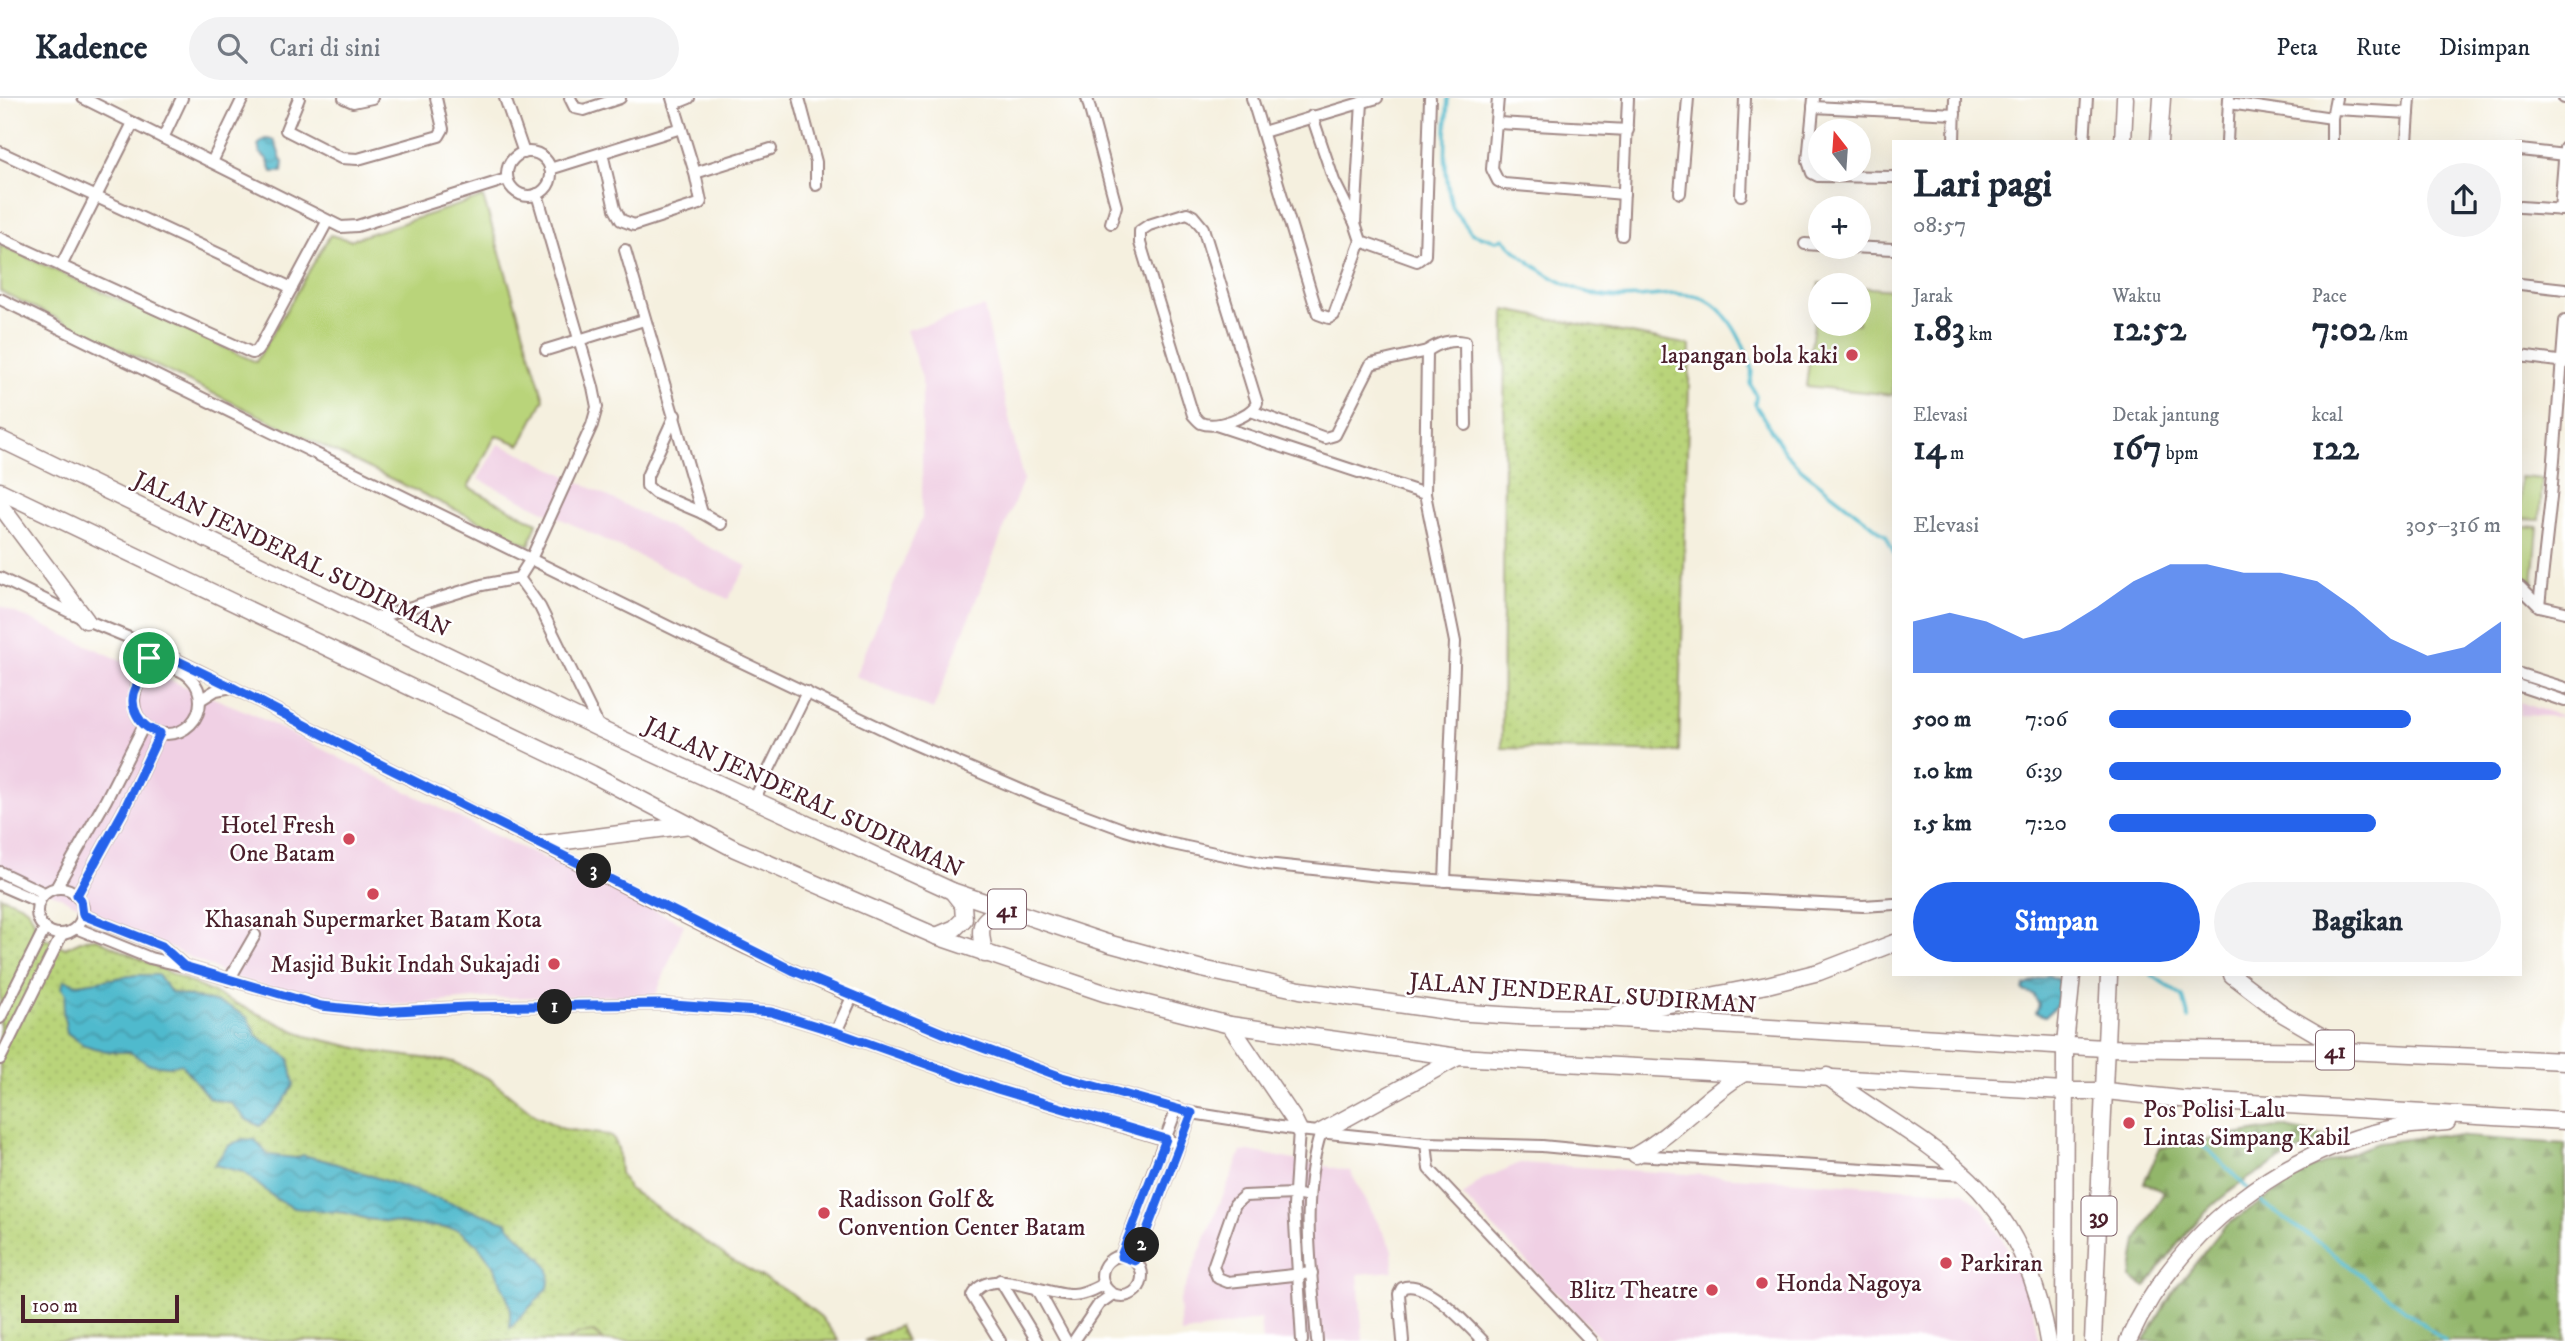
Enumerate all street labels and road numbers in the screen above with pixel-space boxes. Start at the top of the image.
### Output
street label: JALAN JENDERAL SUDIRMAN [127,464,455,645]
street label: JALAN JENDERAL SUDIRMAN [638,710,968,885]
road number: 41 [988,890,1026,929]
street label: JALAN JENDERAL SUDIRMAN [1406,967,1758,1021]
road number: 41 [2316,1030,2354,1070]
road number: 39 [2082,1196,2116,1236]

